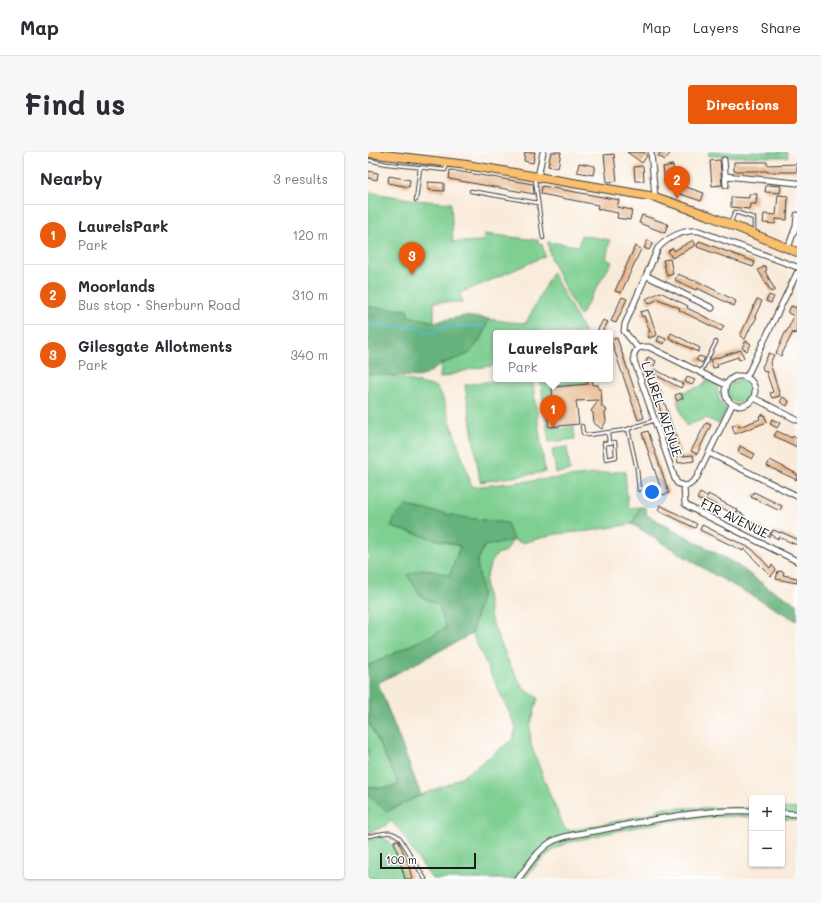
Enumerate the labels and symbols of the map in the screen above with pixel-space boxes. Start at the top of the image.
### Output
pin: 2 [664,166,690,199]
pin: 3 [399,242,425,275]
street label: LAUREL AVENUE [638,359,687,459]
pin: 1 [540,395,566,428]
your location [642,482,662,502]
street label: FIR AVENUE [698,494,772,541]
scale bar [380,851,476,870]

